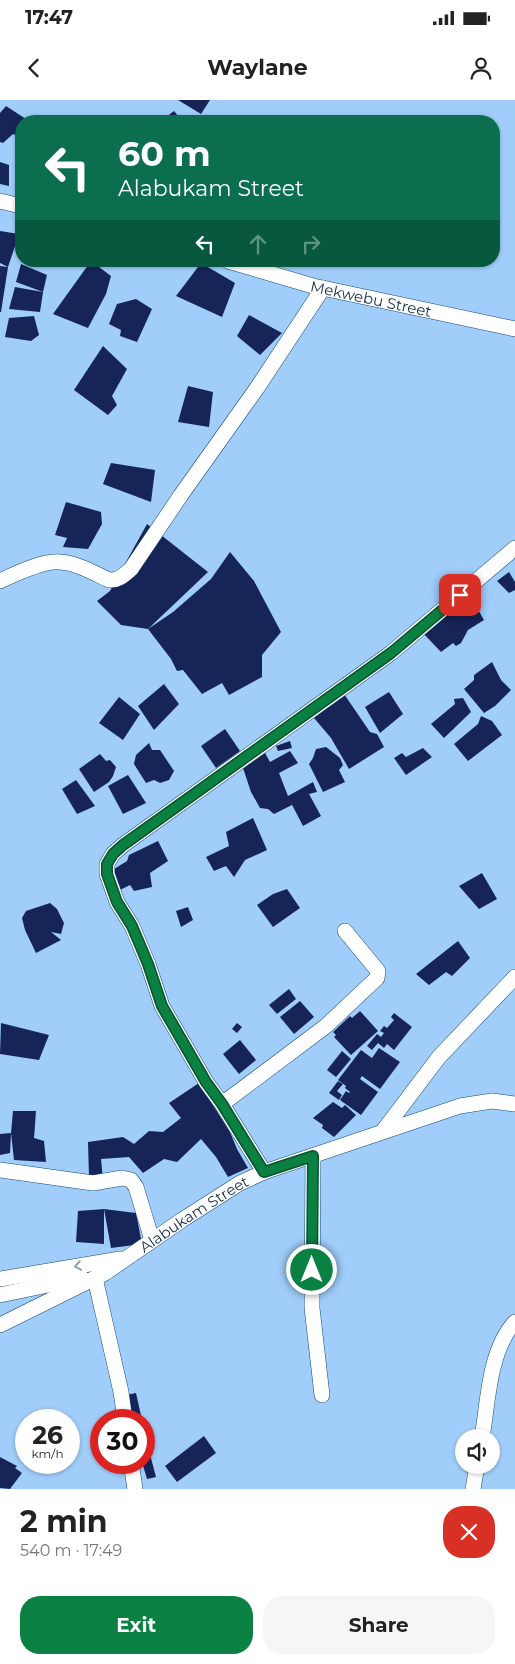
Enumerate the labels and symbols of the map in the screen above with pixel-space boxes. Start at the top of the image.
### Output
street label: Mekwebu Street [309,276,434,321]
pin [439,574,481,616]
street label: Alabukam Street [135,1171,251,1256]
position arrow [285,1243,337,1295]
one-way arrow [74,1261,83,1271]
speed limit sign: 30 [90,1409,155,1474]

